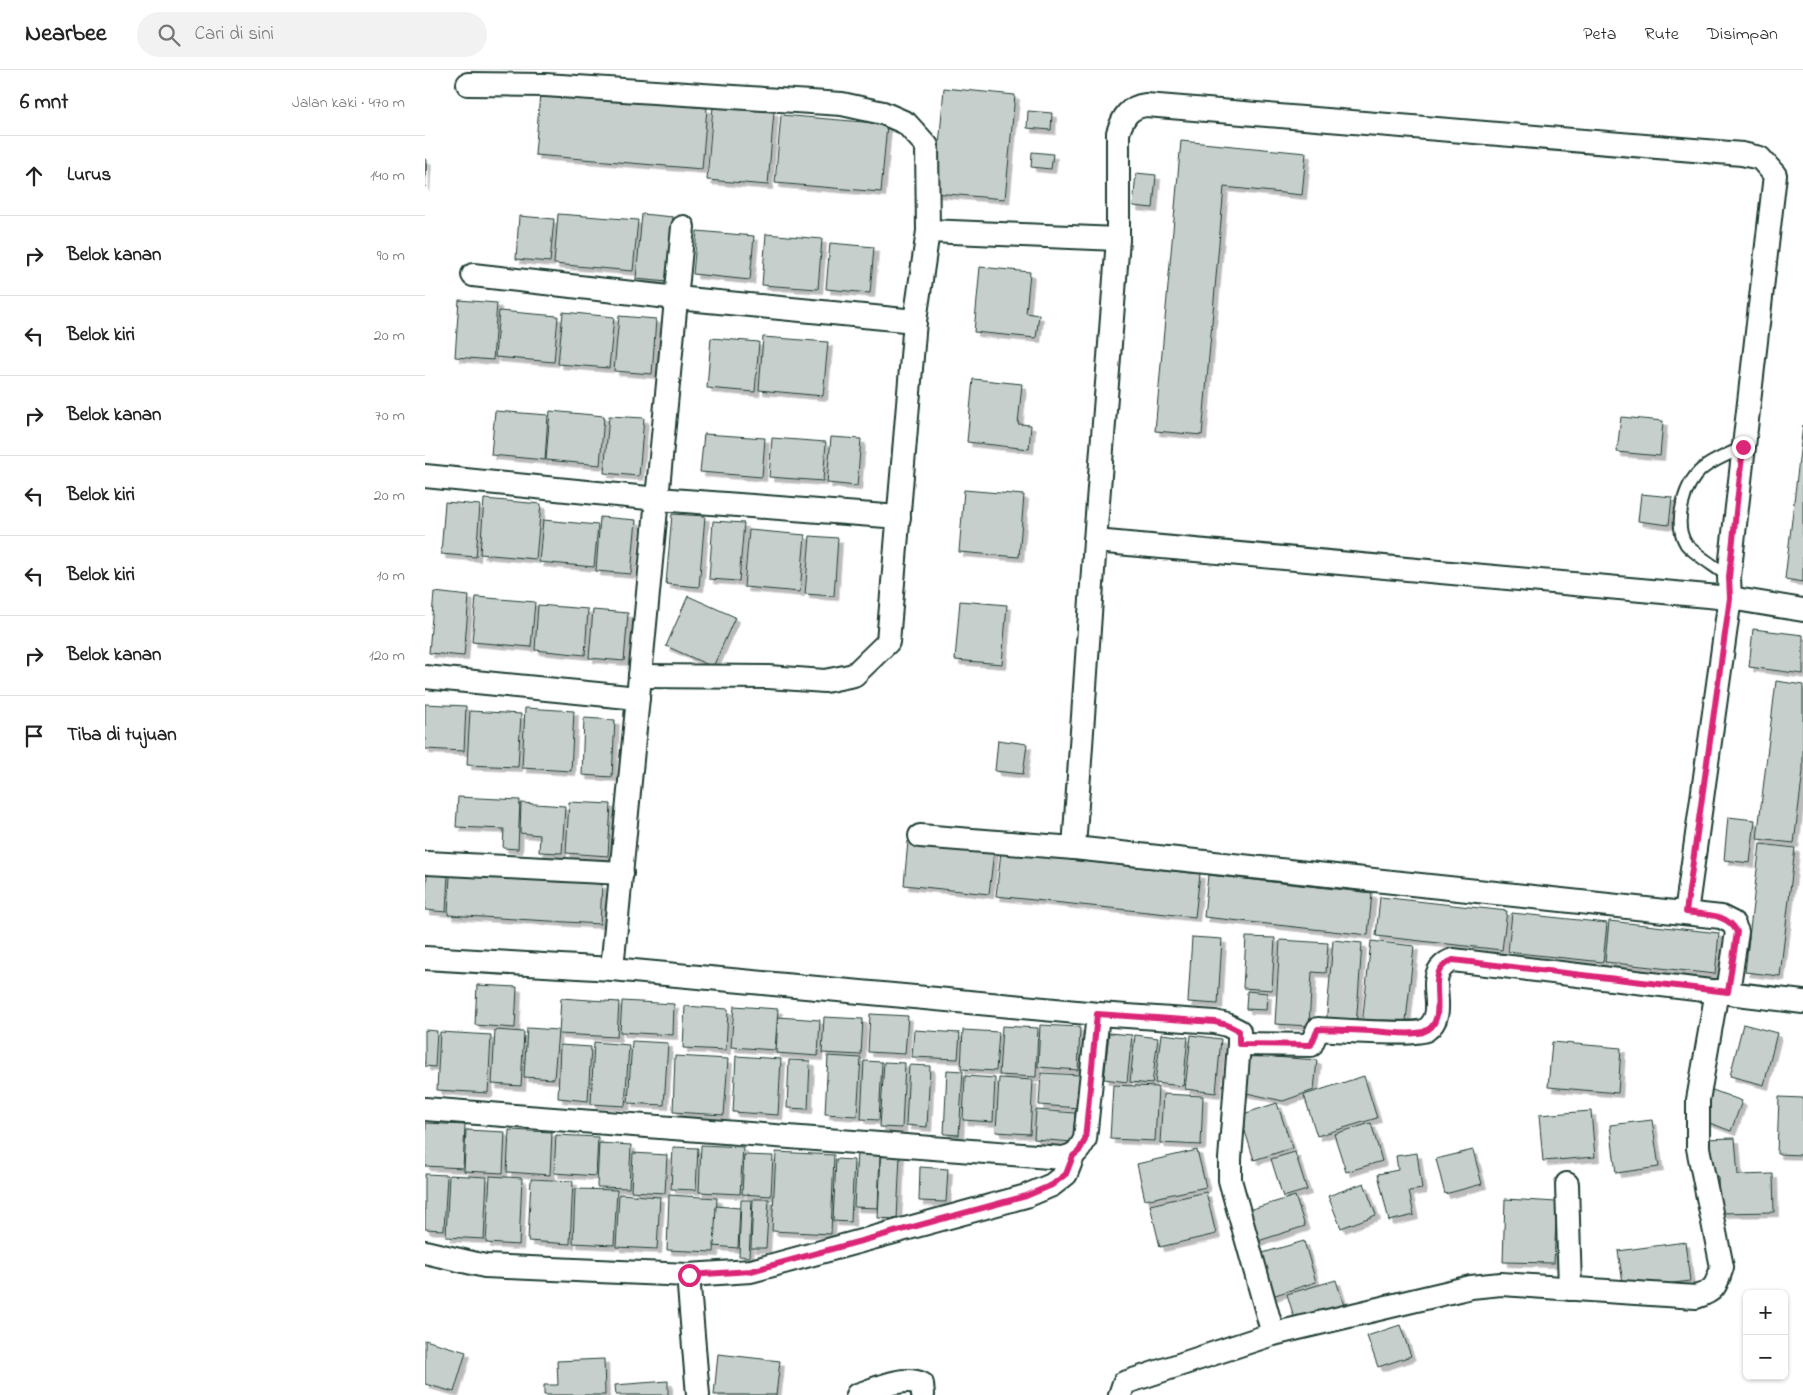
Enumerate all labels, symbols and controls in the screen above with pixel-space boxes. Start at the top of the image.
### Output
search box [137,12,487,57]
text: Nearbee [25,17,107,52]
icon: search [155,21,183,49]
text: Cari di sini [195,21,274,48]
text: Peta [1583,22,1616,48]
text: Rute [1644,22,1679,48]
text: Disimpan [1707,22,1778,48]
text: 6 mnt [20,88,68,118]
text: Jalan kaki · 470 m [292,91,405,115]
icon: ahead [20,162,48,190]
text: Lurus [67,162,111,189]
text: 140 m [370,164,405,188]
icon: right [20,242,48,270]
text: Belok kanan [67,242,161,269]
text: 90 m [377,244,405,268]
icon: left [20,322,48,350]
text: Belok kiri [67,322,135,349]
text: 20 m [374,324,405,348]
icon: right [20,402,48,430]
text: Belok kanan [67,402,161,429]
text: 70 m [375,404,405,428]
route end [1732,436,1755,459]
icon: left [20,482,48,510]
text: Belok kiri [67,482,135,509]
text: 20 m [374,484,405,508]
icon: left [20,562,48,590]
text: Belok kiri [67,562,135,589]
text: 10 m [377,564,405,588]
icon: right [20,642,48,670]
text: Belok kanan [67,642,161,669]
text: 120 m [369,644,405,668]
icon: arrive [20,722,48,750]
text: Tiba di tujuan [67,722,177,749]
route start [678,1264,701,1287]
map controls [1743,1290,1788,1380]
button: + [1743,1290,1788,1335]
button: − [1743,1335,1788,1380]

